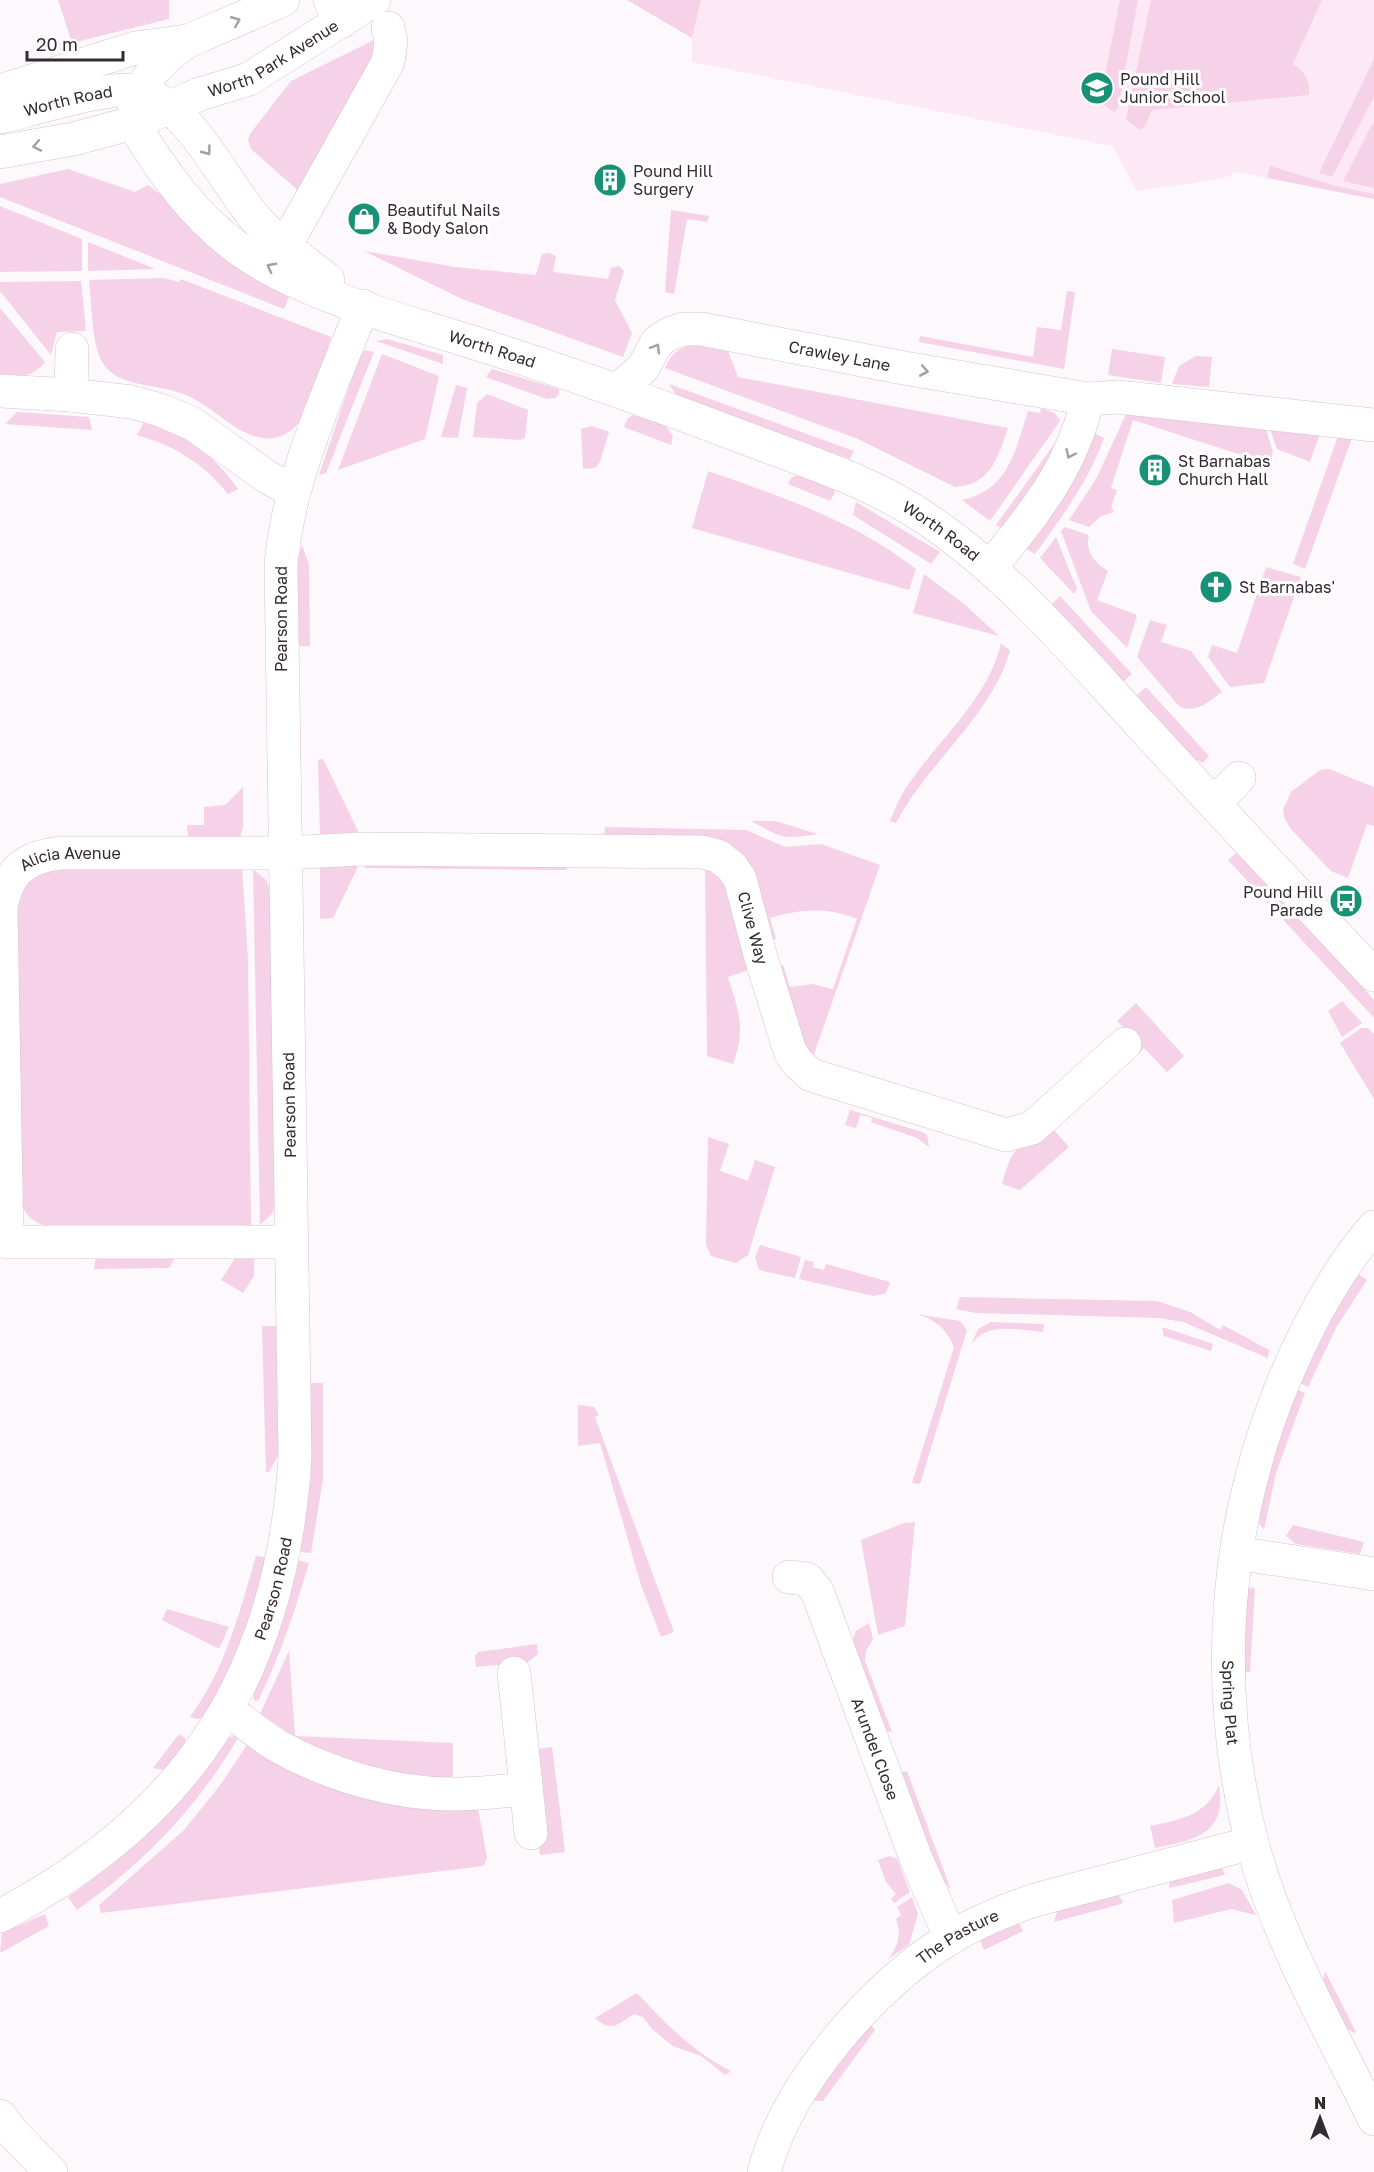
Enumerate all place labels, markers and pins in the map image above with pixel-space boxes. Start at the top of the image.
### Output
place label: Pound Hill Junior School [1120,69,1226,107]
school or university icon: Pound Hill Junior School [1079,70,1115,106]
place label: Pound Hill Surgery [633,161,713,199]
building icon: Pound Hill Surgery [592,162,628,198]
place label: Beautiful Nails & Body Salon [387,200,500,238]
shop icon: Beautiful Nails & Body Salon [346,201,382,237]
place label: St Barnabas Church Hall [1178,451,1271,489]
building icon: St Barnabas Church Hall [1137,452,1173,488]
church icon: St Barnabas' [1198,569,1234,605]
place label: St Barnabas' [1239,577,1335,597]
place label: Pound Hill Parade [1243,882,1323,920]
bus stop icon: Pound Hill Parade [1328,883,1364,919]

